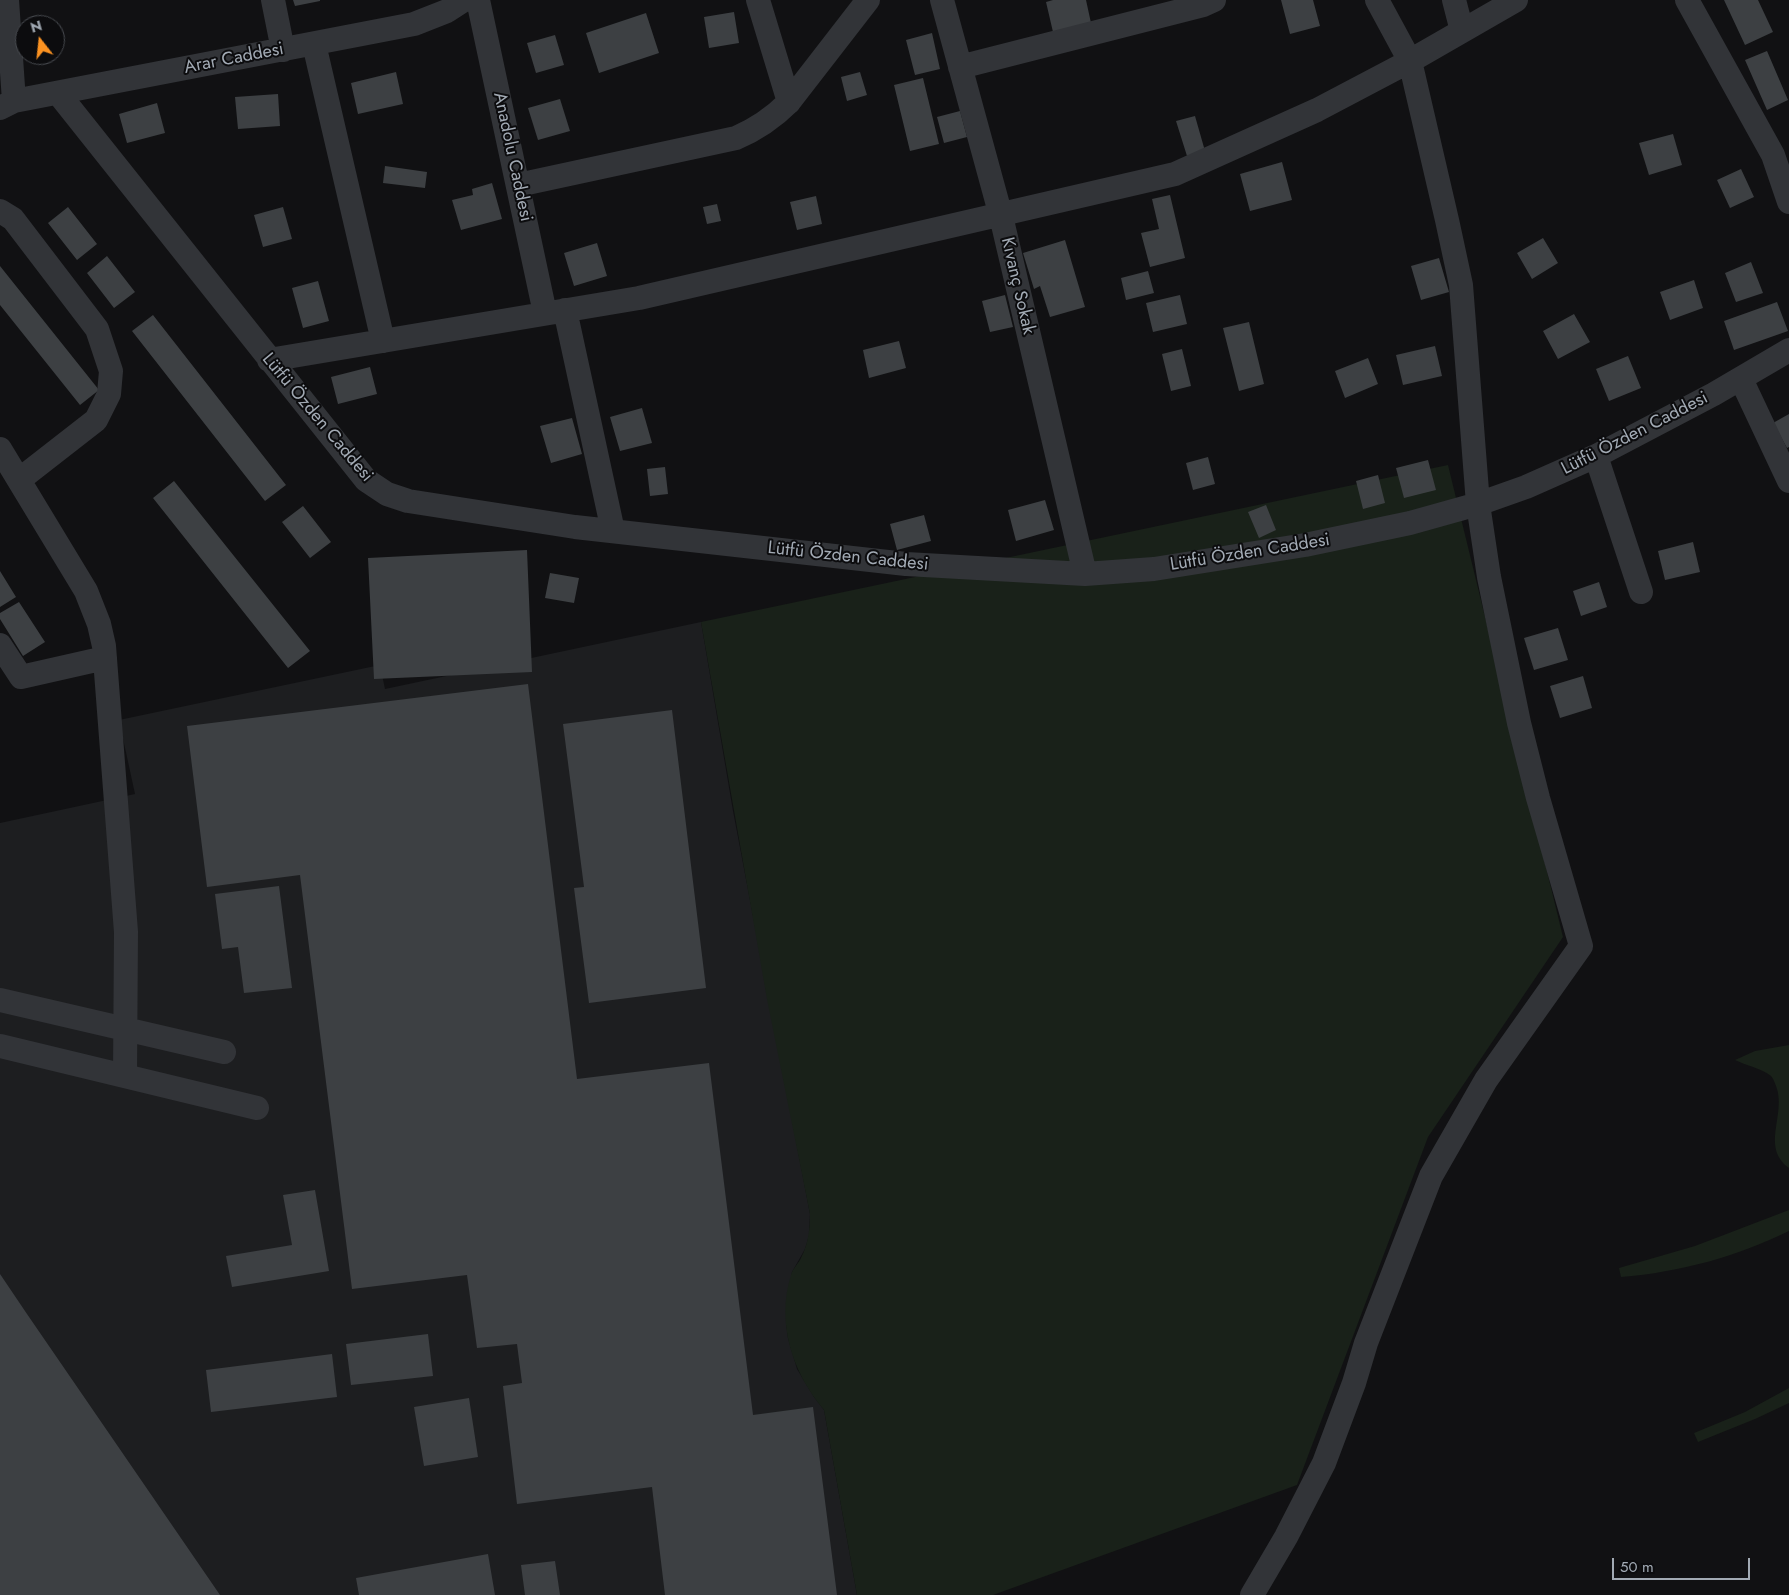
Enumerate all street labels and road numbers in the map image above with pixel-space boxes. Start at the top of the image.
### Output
street label: Arar Caddesi [182,39,286,79]
street label: Anadolu Caddesi [488,90,536,224]
street label: Kıvanç Sokak [995,235,1039,337]
street label: Lütfü Özden Caddesi [257,349,377,487]
street label: Lütfü Özden Caddesi [1558,388,1712,480]
street label: Lütfü Özden Caddesi [1169,530,1331,576]
street label: Lütfü Özden Caddesi [767,538,929,576]

